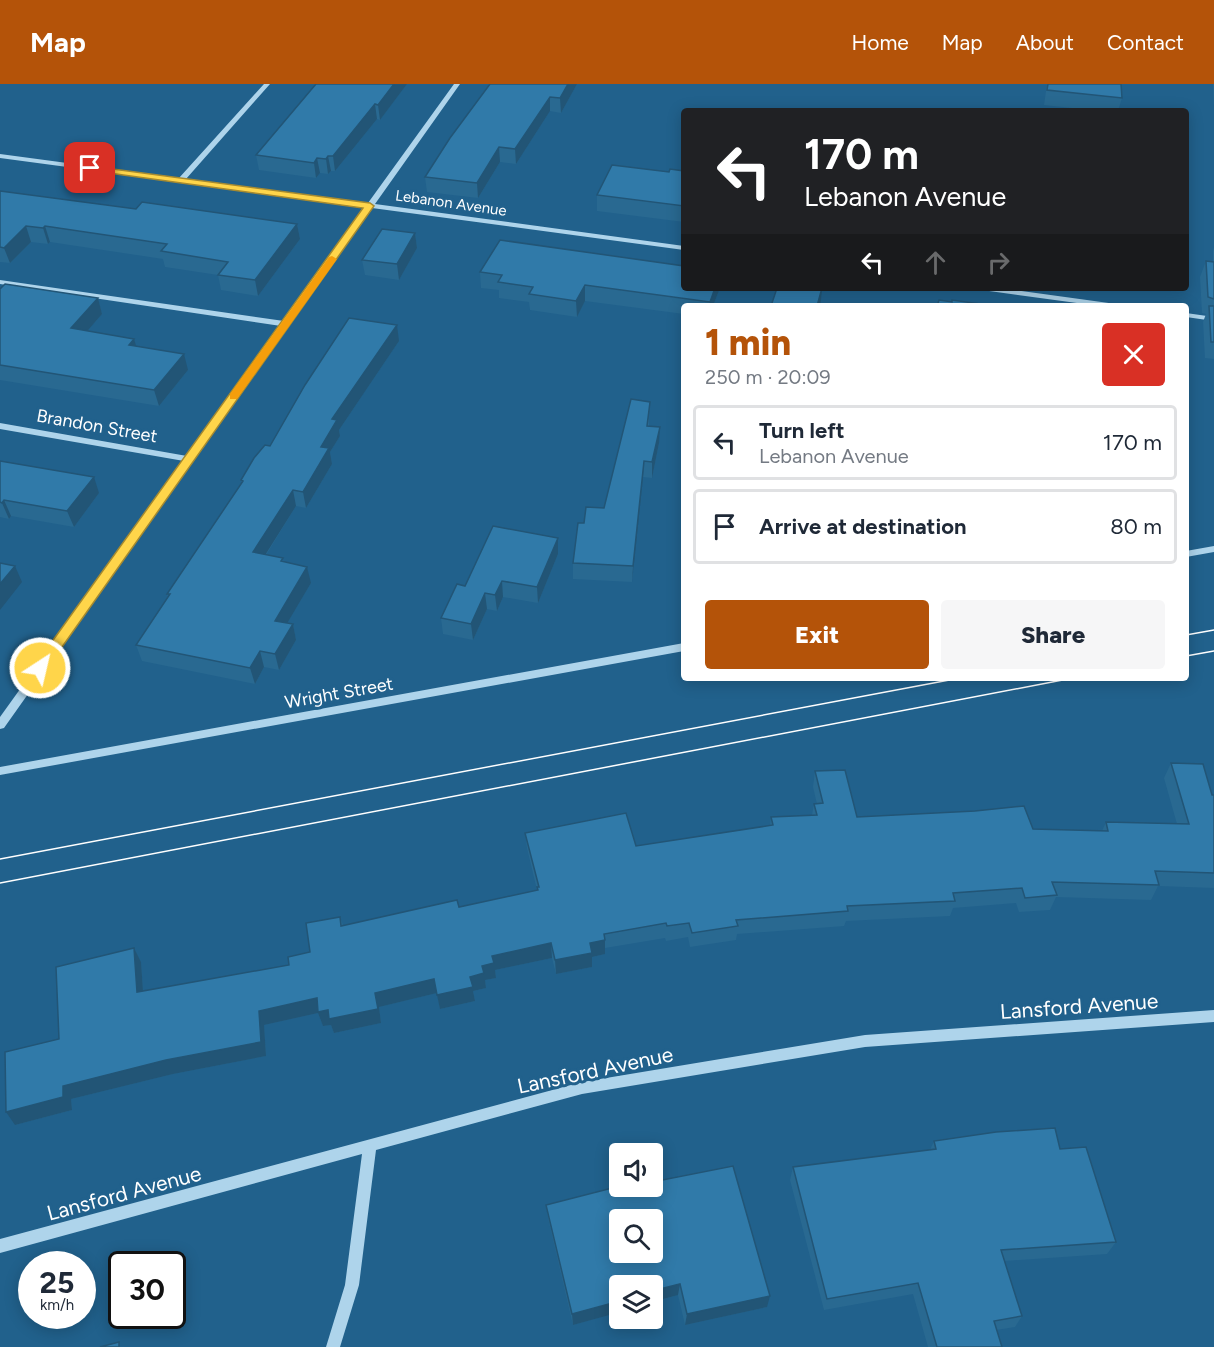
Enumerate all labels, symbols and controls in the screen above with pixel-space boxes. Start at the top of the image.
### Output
text: Map [30,25,86,59]
text: Home [852,30,909,55]
text: Map [942,30,983,55]
text: About [1016,30,1074,55]
text: Contact [1107,30,1184,55]
text: 170 m [804,129,919,180]
icon: left [705,132,783,210]
pin [64,142,115,193]
icon: arrive [73,151,106,184]
text: Lebanon Avenue [804,180,1006,213]
street label: Lebanon Avenue [394,186,508,220]
icon: left [856,246,889,279]
icon: ahead [919,246,952,279]
icon: right [982,246,1015,279]
text: 1 min [705,321,791,364]
button: close [1102,323,1165,386]
text: 250 m · 20:09 [705,365,831,389]
street label: Brandon Street [35,405,159,447]
text: Turn left [759,417,845,444]
icon: left [708,426,741,459]
text: 170 m [1103,429,1162,456]
text: Lebanon Avenue [759,444,909,468]
icon: arrive [708,510,741,543]
text: Arrive at destination [759,513,967,540]
text: 80 m [1110,513,1162,540]
button: Exit [705,600,929,669]
button: Share [941,600,1165,669]
position arrow [8,636,72,700]
street label: Wright Street [283,673,395,713]
street label: Lansford Avenue [999,988,1159,1024]
street label: Lansford Avenue [515,1041,675,1099]
map controls [609,1143,663,1329]
button: sound [609,1143,663,1197]
street label: Lansford Avenue [44,1160,204,1226]
button: search [609,1209,663,1263]
speed limit sign: 30 [108,1251,186,1329]
text: 25 [40,1264,74,1301]
button: layers [609,1275,663,1329]
text: km/h [40,1296,74,1314]

